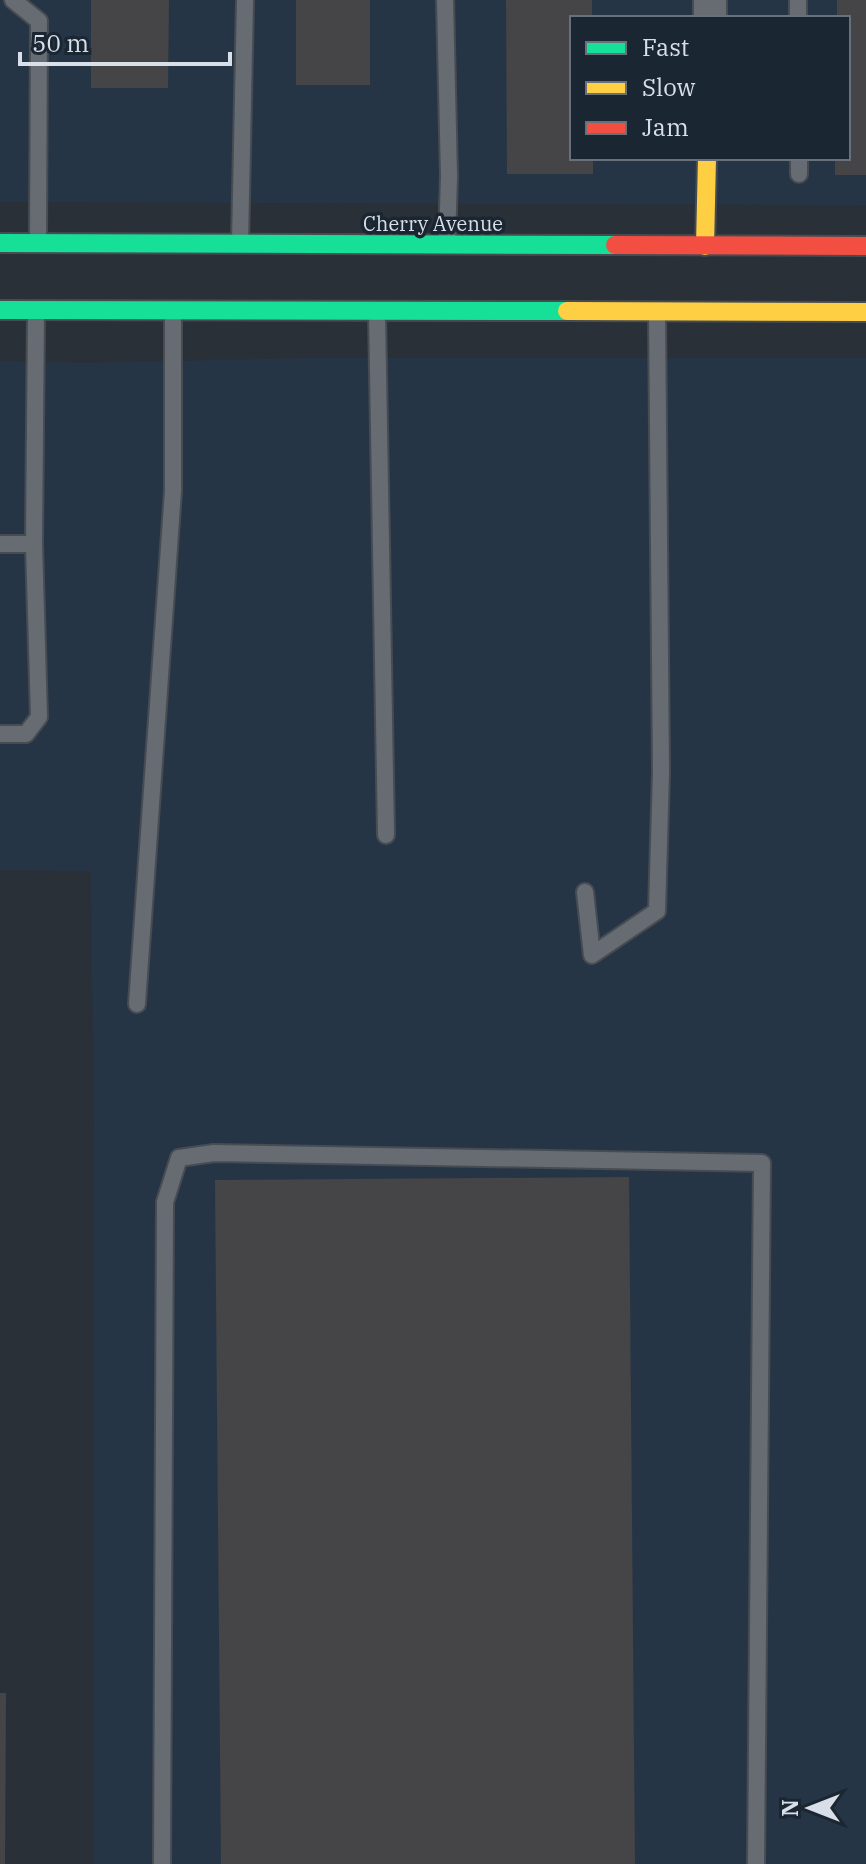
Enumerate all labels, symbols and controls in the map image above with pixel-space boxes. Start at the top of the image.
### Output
scale bar [20,16,230,66]
legend [570,16,850,160]
text: 50 m [32,27,89,59]
text: Fast [642,31,689,63]
text: Slow [642,71,696,103]
text: Jam [642,111,689,143]
street label: Cherry Avenue [363,210,503,237]
north arrow [770,1768,850,1848]
text: N [775,1799,804,1817]

